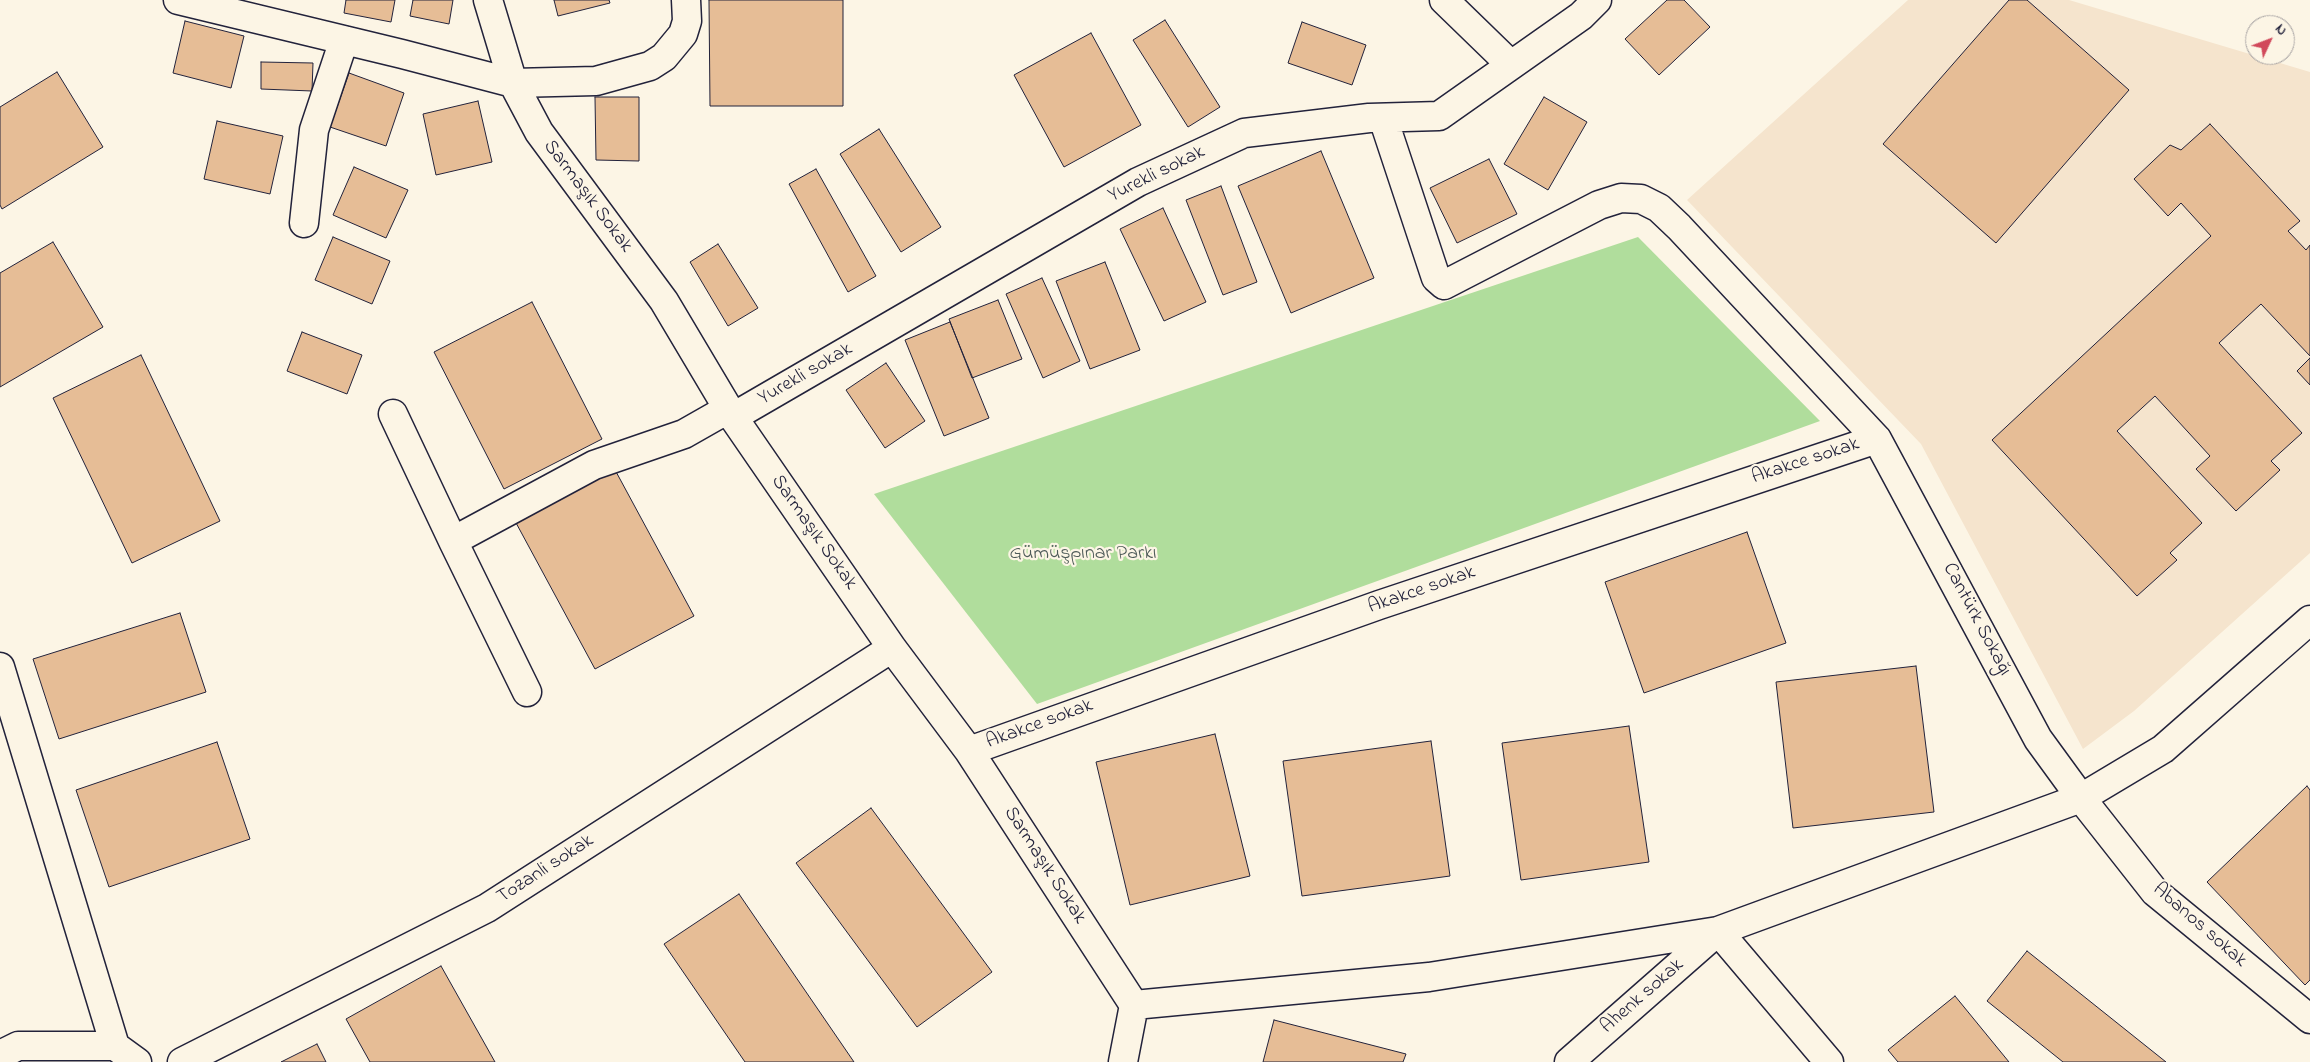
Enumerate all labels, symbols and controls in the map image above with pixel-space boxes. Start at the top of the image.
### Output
north arrow [2245,15,2295,65]
text: N [2270,19,2292,41]
street label: Sarmaşık Sokak [537,136,637,258]
street label: Yurekli sokak [1105,141,1209,209]
street label: Yurekli sokak [755,338,857,412]
street label: Akakce sokak [1749,433,1863,491]
street label: Sarmaşık Sokak [765,471,861,595]
park label: Gümüşpınar Parkı [1009,543,1157,567]
street label: Cantürk Sokağı [1936,559,2016,681]
street label: Akakce sokak [1365,561,1479,621]
street label: Akakce sokak [983,695,1097,755]
street label: Sarmaşık Sokak [997,803,1091,929]
street label: Tozanli sokak [493,830,599,910]
street label: Abanos sokak [2147,878,2251,974]
street label: Ahenk sokak [1596,954,1690,1040]

